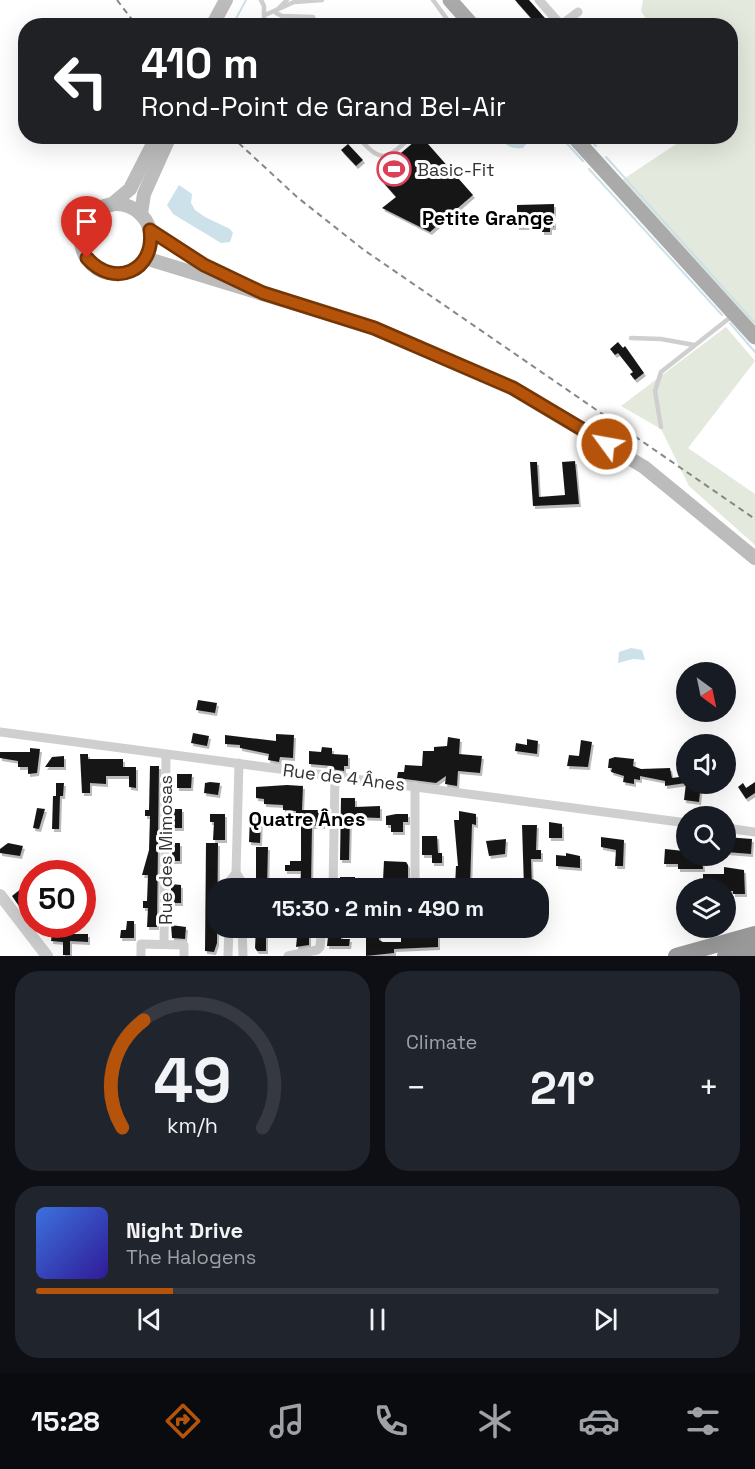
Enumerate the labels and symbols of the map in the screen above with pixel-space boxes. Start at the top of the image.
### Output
sports icon: Basic-Fit [376,151,412,187]
place label: Basic-Fit [417,158,494,181]
pin [61,196,112,258]
district label: Petite Grange [422,205,554,231]
position arrow [575,412,639,476]
north arrow [676,662,736,722]
street label: Rue de 4 Ânes [282,758,406,796]
street label: Rue des Mimosas [154,775,177,925]
district label: Quatre Ânes [249,806,365,832]
speed limit sign: 50 [18,860,96,938]

